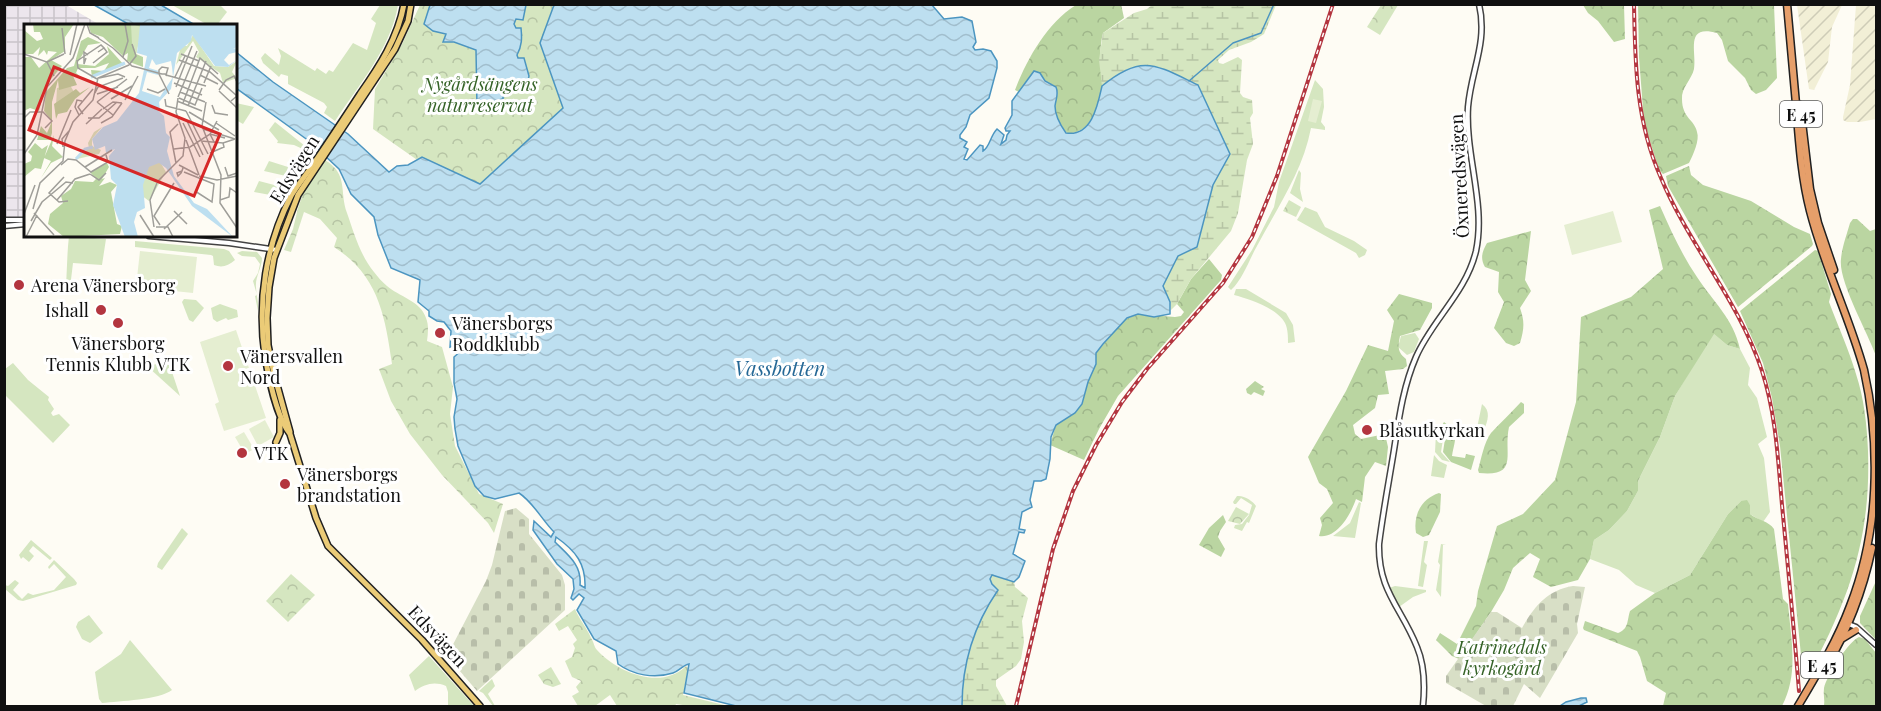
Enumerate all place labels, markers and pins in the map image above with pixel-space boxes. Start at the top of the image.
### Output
place label: Arena Vänersborg [30,273,176,297]
marker: Arena Vänersborg [12,278,26,292]
place label: Ishall [45,298,89,322]
marker: Ishall [94,303,108,317]
place label: Vänersborgs Roddklubb [451,311,553,356]
marker: Vänersborg Tennis Klubb VTK [111,316,125,330]
marker: Vänersborgs Roddklubb [433,326,447,340]
place label: Vänersborg Tennis Klubb VTK [46,331,191,376]
place label: Vänersvallen Nord [239,344,343,389]
marker: Vänersvallen Nord [221,359,235,373]
place label: Blåsutkyrkan [1379,418,1485,442]
marker: Blåsutkyrkan [1360,423,1374,437]
place label: VTK [253,441,289,465]
marker: VTK [235,446,249,460]
place label: Vänersborgs brandstation [296,462,401,507]
marker: Vänersborgs brandstation [278,477,292,491]

